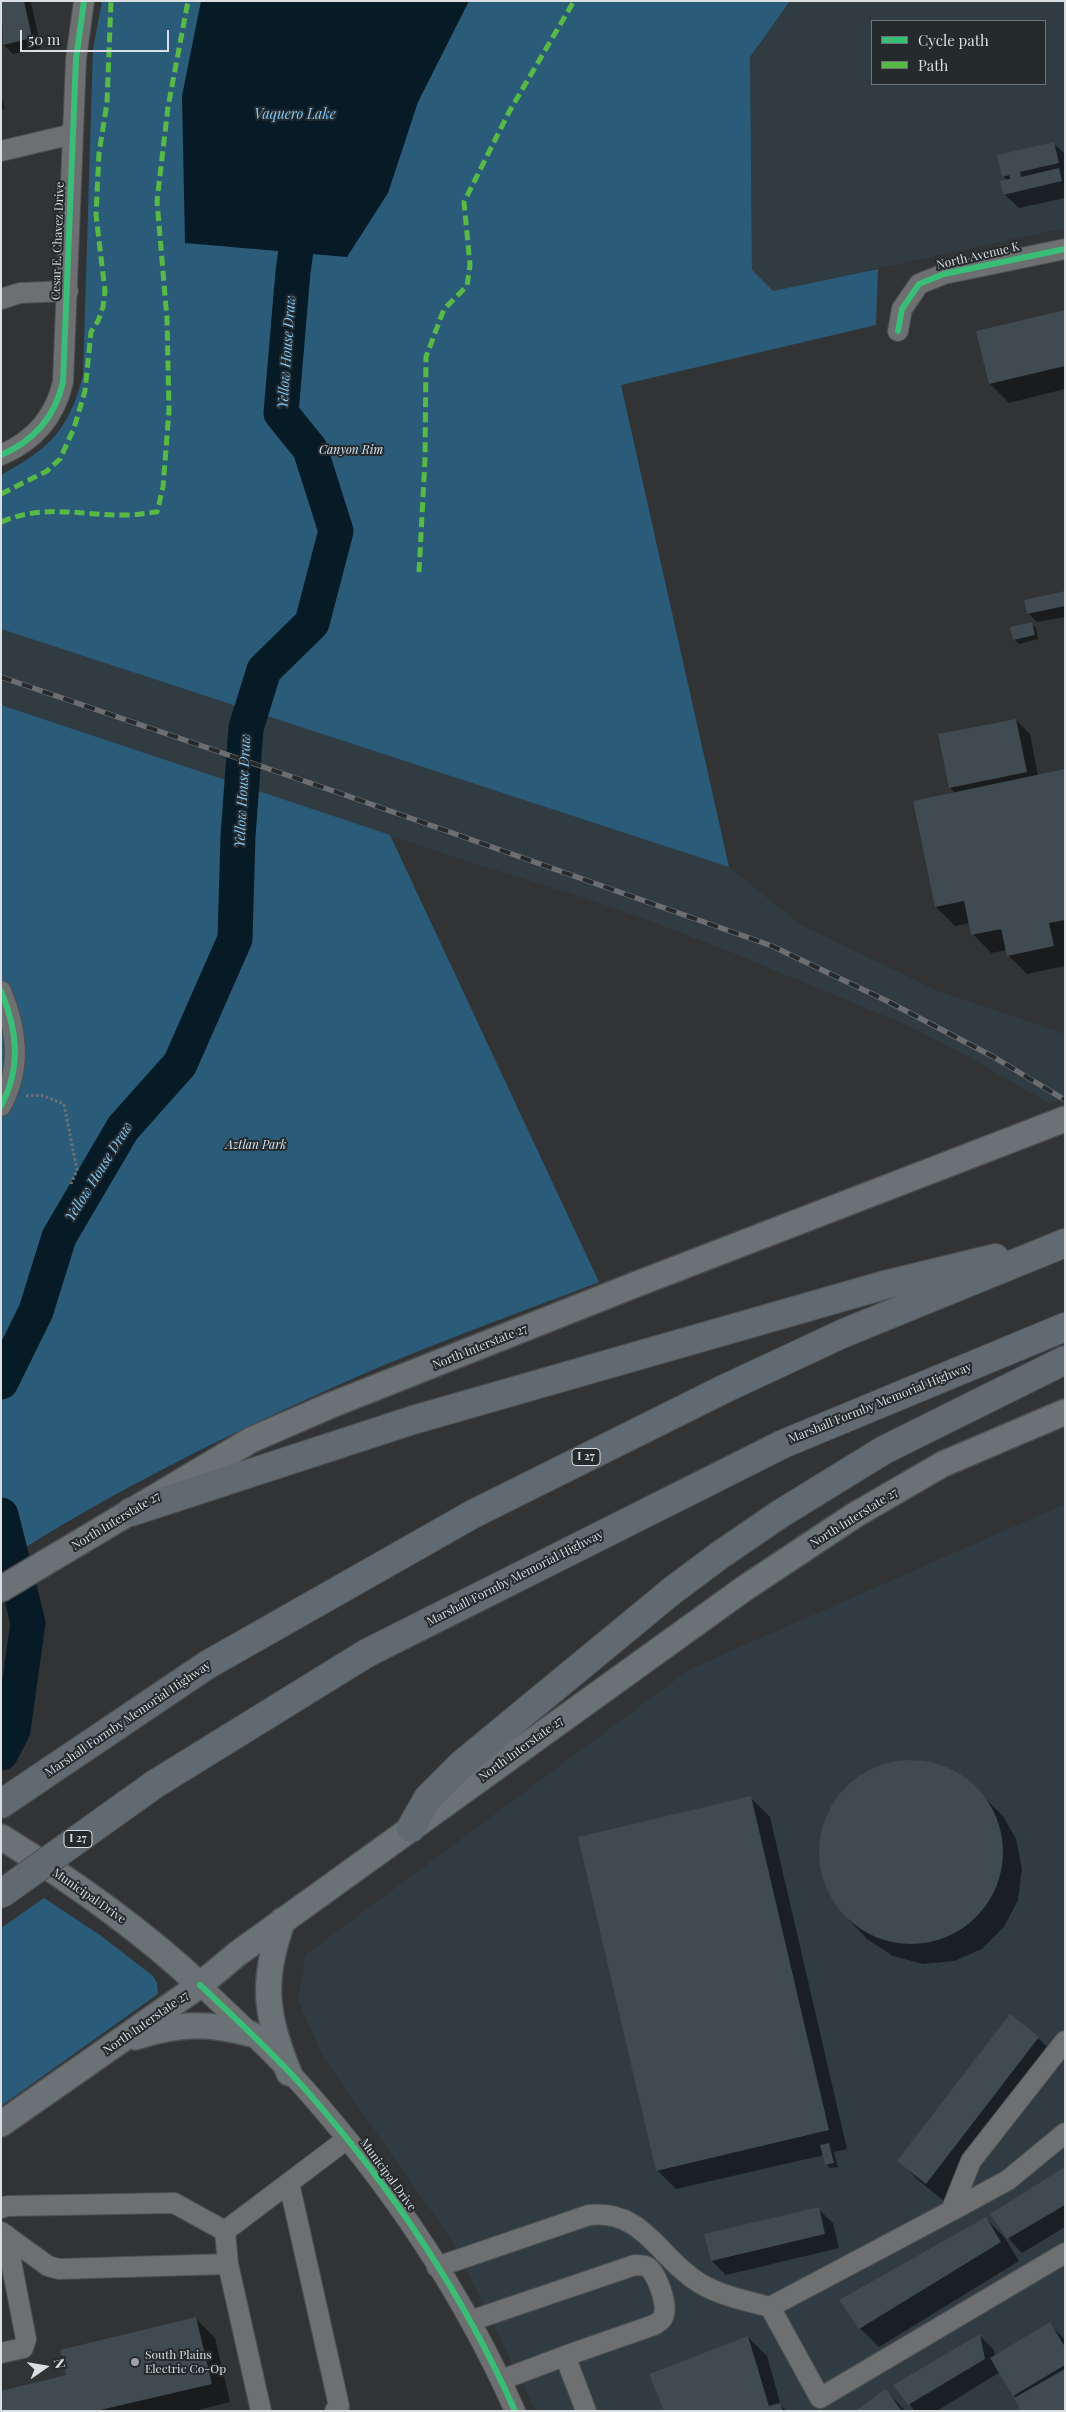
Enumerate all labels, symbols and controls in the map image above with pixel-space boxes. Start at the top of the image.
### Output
scale bar [22,20,171,52]
legend [871,20,1046,85]
text: 50 m [28,29,60,49]
text: Cycle path [918,30,989,50]
text: Path [918,55,948,75]
water label: Vaquero Lake [254,107,336,123]
street label: Cesar E. Chavez Drive [49,182,67,300]
street label: North Avenue K [935,239,1021,273]
water label: Yellow House Draw [275,294,299,410]
park label: Canyon Rim [319,443,383,457]
water label: Yellow House Draw [232,734,254,848]
water label: Yellow House Draw [62,1119,136,1225]
park label: Aztlan Park [225,1138,287,1152]
street label: North Interstate 27 [431,1321,529,1373]
street label: Marshall Formby Memorial Highway [786,1360,974,1446]
road number: I 27 [572,1448,600,1465]
street label: North Interstate 27 [807,1485,901,1551]
street label: North Interstate 27 [69,1489,163,1553]
street label: Marshall Formby Memorial Highway [424,1527,606,1629]
street label: Marshall Formby Memorial Highway [43,1658,213,1780]
street label: North Interstate 27 [476,1714,566,1784]
road number: I 27 [64,1830,92,1848]
street label: Municipal Drive [50,1865,128,1927]
street label: North Interstate 27 [101,1988,191,2058]
street label: Municipal Drive [357,2136,419,2214]
north arrow [20,2342,70,2392]
place label: South Plains Electric Co-Op [145,2348,226,2376]
text: N [50,2356,70,2371]
marker: South Plains Electric Co-Op [129,2356,141,2368]

